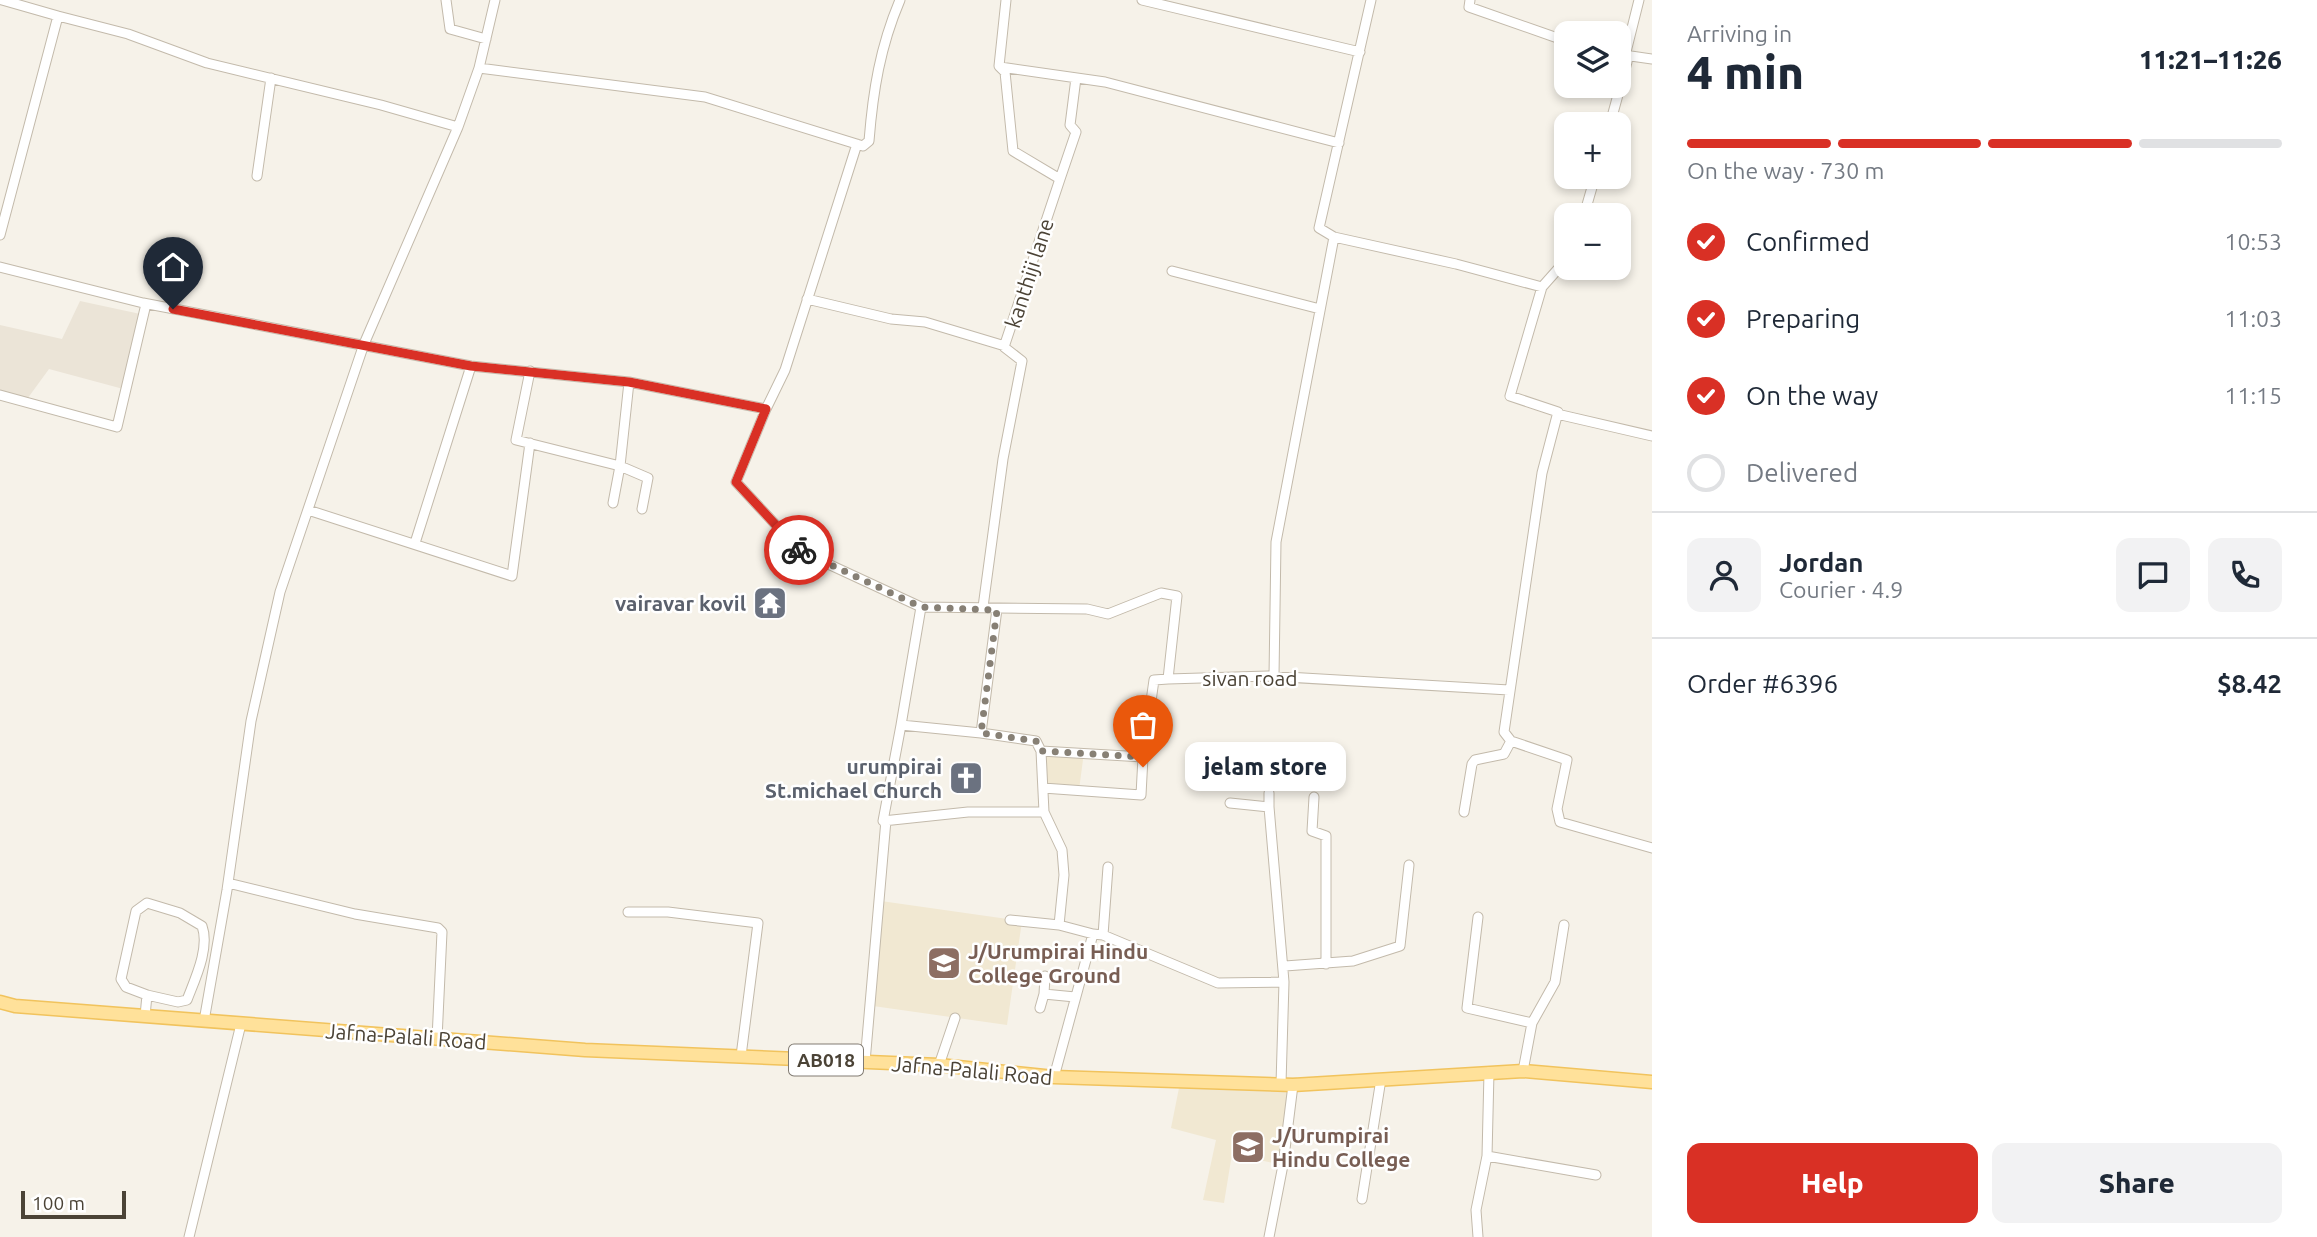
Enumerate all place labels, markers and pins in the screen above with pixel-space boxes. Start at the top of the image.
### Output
pin [143,237,203,309]
temple icon: vairavar kovil [751,584,789,622]
place label: vairavar kovil [615,591,746,615]
pin [1113,695,1173,767]
callout: jelam store [1185,742,1346,792]
place label: urumpirai St.michael Church [765,754,942,802]
church icon: urumpirai St.michael Church [947,759,985,797]
place label: J/Urumpirai Hindu College Ground [968,939,1148,987]
school or university icon: J/Urumpirai Hindu College Ground [925,944,963,982]
place label: J/Urumpirai Hindu College [1272,1123,1410,1171]
school or university icon: J/Urumpirai Hindu College [1229,1128,1267,1166]

